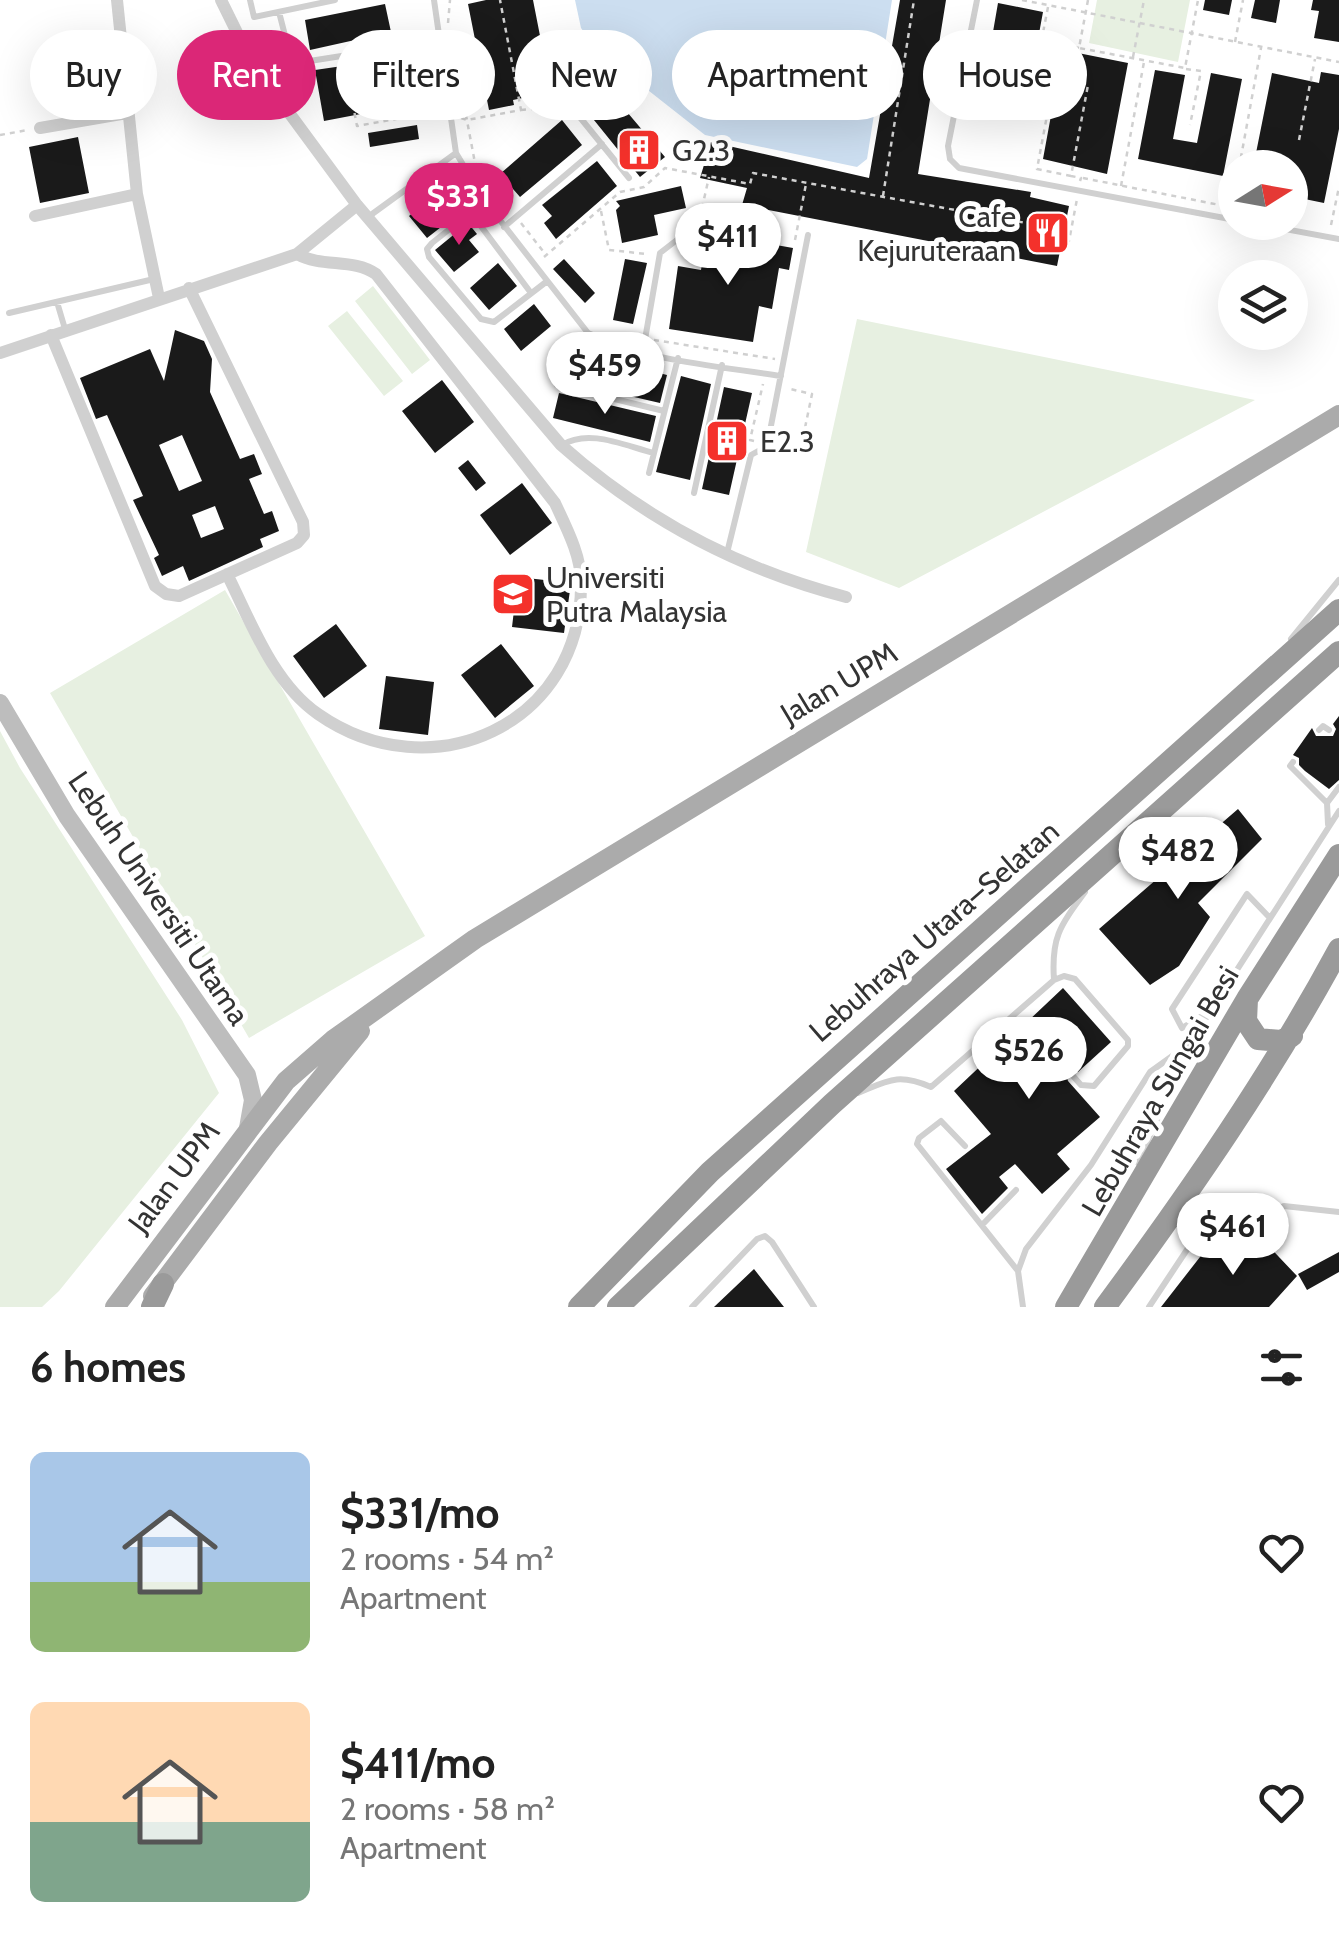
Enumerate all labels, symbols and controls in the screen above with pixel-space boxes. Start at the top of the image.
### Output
chip: Buy [30,30,157,120]
chip: Rent [177,30,316,120]
chip: Filters [336,30,495,120]
chip: New [515,30,652,120]
chip: Apartment [672,30,903,120]
chip: House [923,30,1087,120]
building icon: G2.3 [616,127,662,173]
place label: G2.3 [672,132,730,169]
north arrow [1218,150,1308,240]
map controls [1218,150,1308,350]
pin: $331 [400,163,518,248]
text: $331 [427,176,491,215]
place label: Cafe Kejuruteraan [857,198,1016,269]
pin: $411 [669,203,787,288]
restaurant icon: Cafe Kejuruteraan [1025,210,1071,256]
text: $411 [697,216,759,255]
button: layers [1218,260,1308,350]
pin: $459 [546,332,664,417]
text: $459 [568,345,642,384]
building icon: E2.3 [704,418,750,464]
place label: E2.3 [760,423,815,460]
place label: Universiti Putra Malaysia [546,559,728,630]
school or university icon: Universiti Putra Malaysia [490,571,536,617]
street label: Jalan UPM [773,634,904,733]
street label: Lebuh Universiti Utama [60,764,258,1032]
street label: Lebuhraya Utara–Selatan [802,812,1066,1050]
pin: $482 [1119,817,1237,902]
text: $482 [1141,830,1215,869]
street label: Lebuhraya Sungai Besi [1073,960,1247,1222]
pin: $526 [970,1017,1088,1102]
text: $526 [994,1030,1064,1069]
street label: Jalan UPM [120,1114,228,1241]
pin: $461 [1174,1193,1292,1278]
text: $461 [1199,1206,1267,1245]
icon: filters [1254,1340,1309,1395]
text: 6 homes [30,1341,186,1393]
text: $331/mo [340,1487,500,1539]
icon: home [110,1492,230,1612]
icon: heart [1254,1525,1309,1580]
text: 2 rooms · 54 m² [340,1539,554,1578]
text: Apartment [340,1578,487,1617]
text: $411/mo [340,1737,496,1789]
icon: home [110,1742,230,1862]
icon: heart [1254,1775,1309,1830]
text: 2 rooms · 58 m² [340,1789,555,1828]
text: Apartment [340,1828,487,1867]

